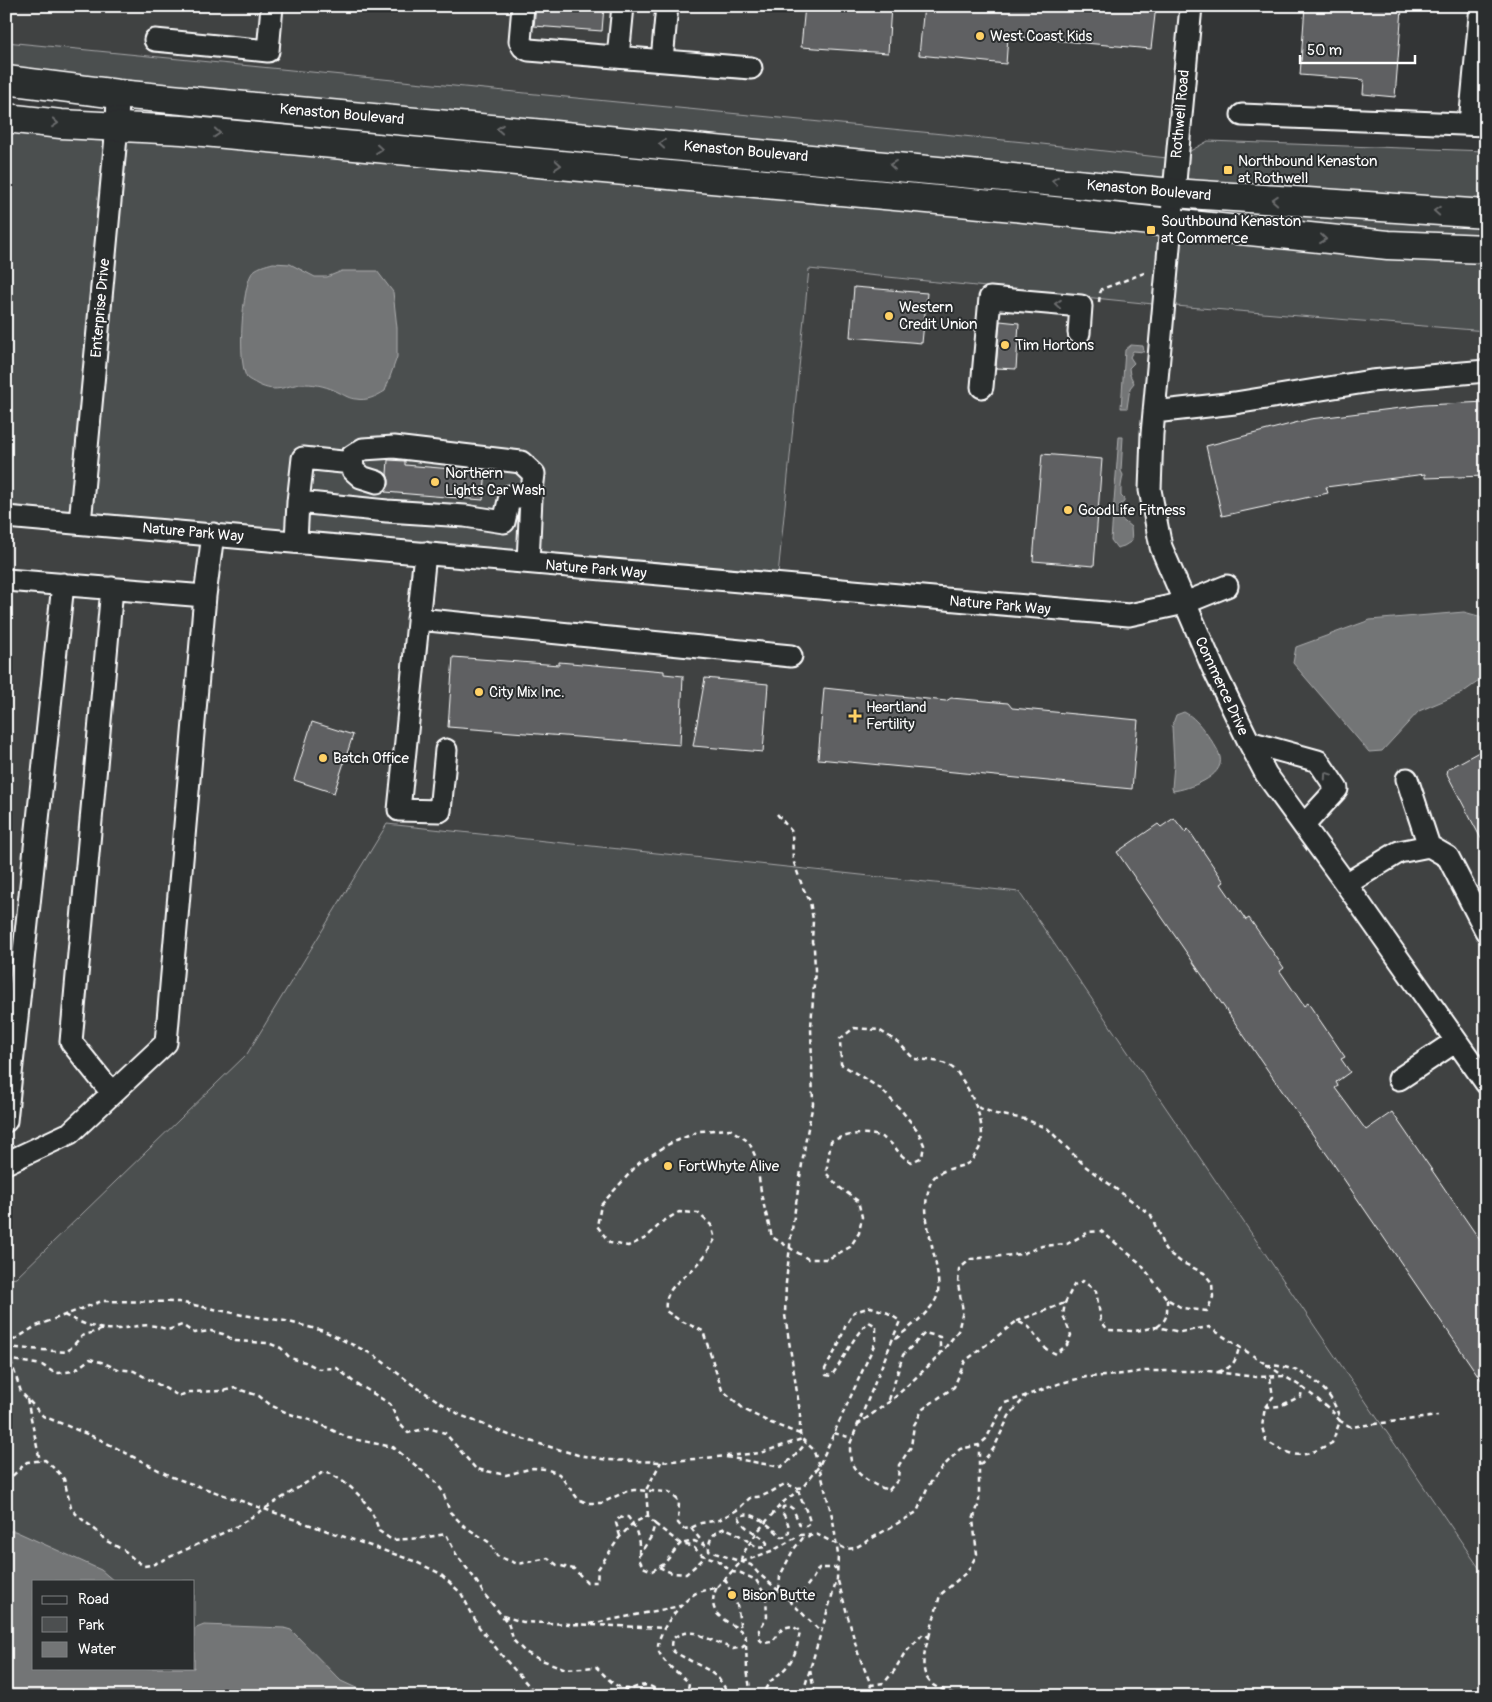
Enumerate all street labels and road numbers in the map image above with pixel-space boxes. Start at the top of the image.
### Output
street label: Rothwell Road [1167,69,1194,159]
street label: Kenaston Boulevard [279,100,405,129]
street label: Kenaston Boulevard [683,137,809,166]
street label: Kenaston Boulevard [1086,176,1212,205]
street label: Enterprise Drive [87,257,114,358]
street label: Nature Park Way [141,519,245,546]
street label: Nature Park Way [544,556,648,583]
street label: Nature Park Way [948,592,1052,619]
street label: Commerce Drive [1190,634,1253,739]

